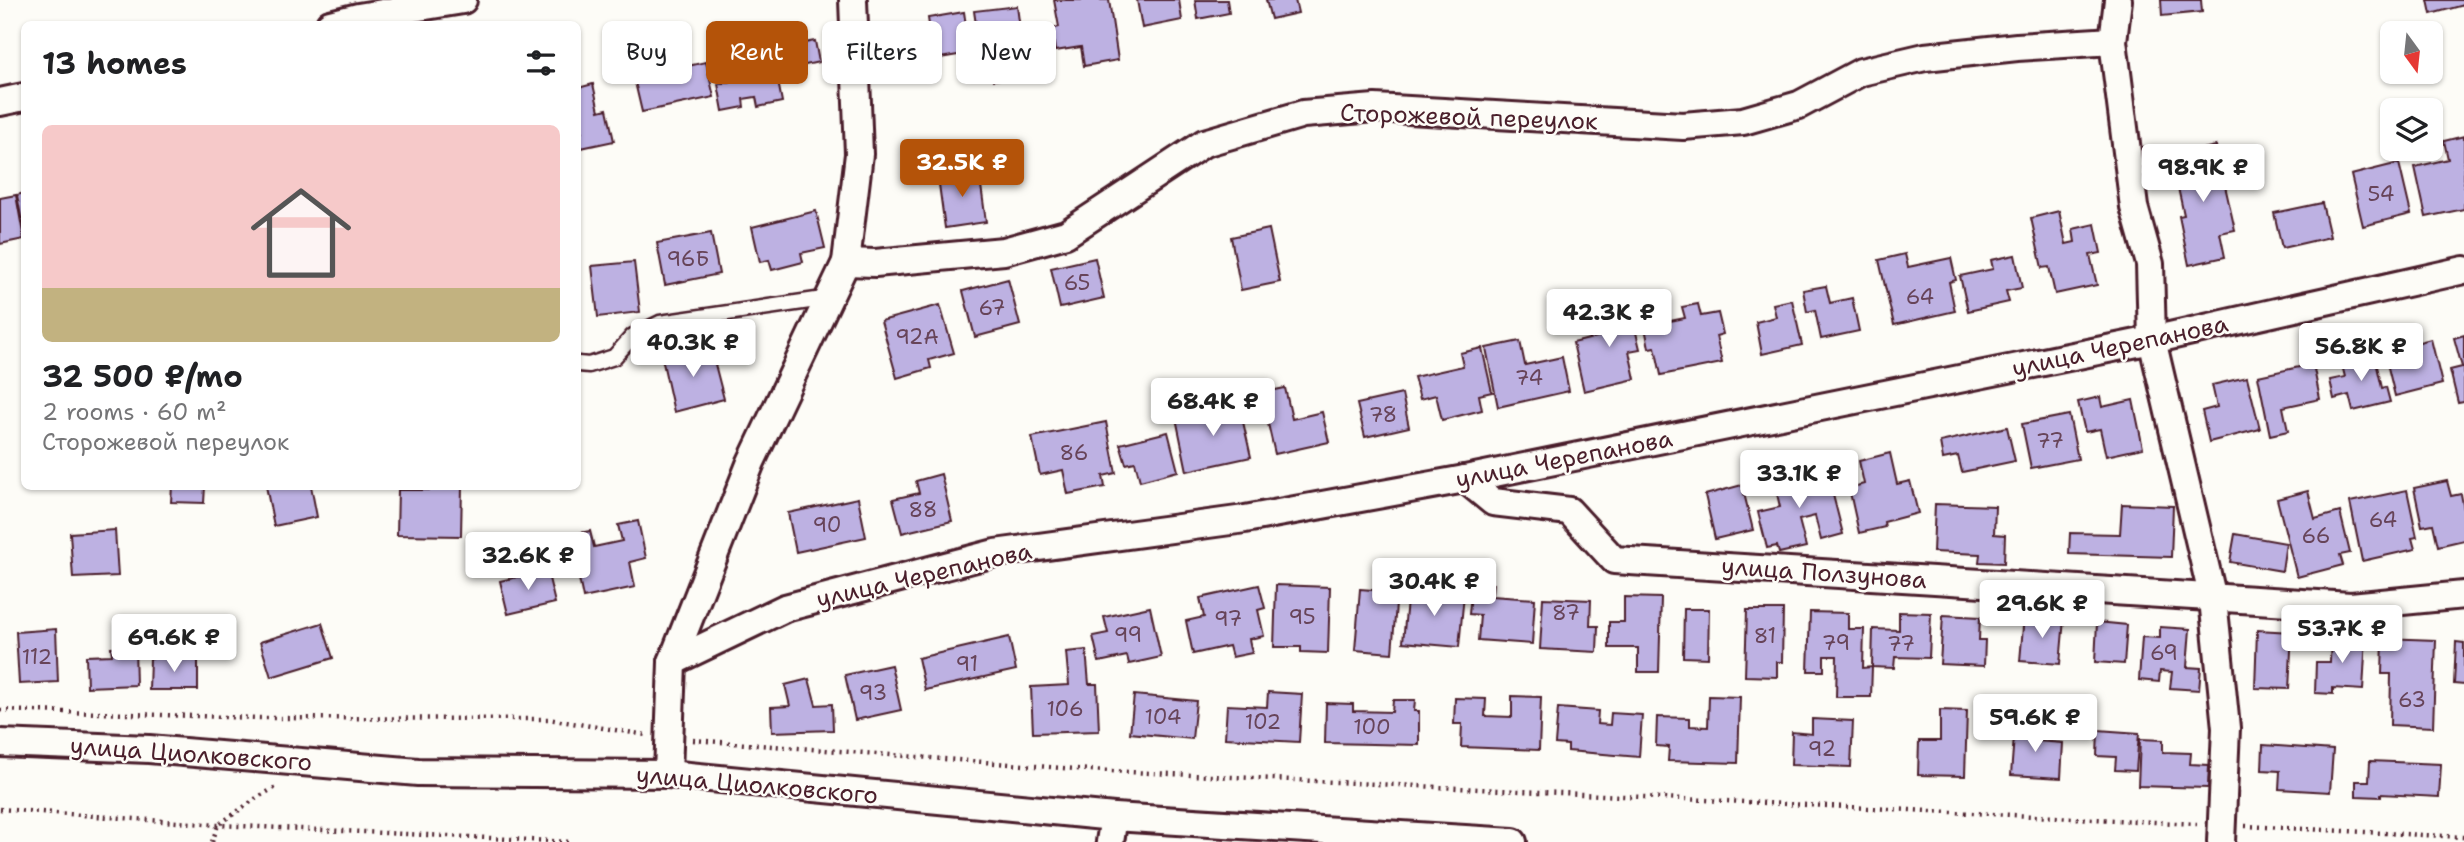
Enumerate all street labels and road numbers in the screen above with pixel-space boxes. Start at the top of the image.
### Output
street label: Сторожевой переулок [1340,97,1599,137]
street label: улица Черепанова [2009,307,2231,385]
street label: улица Черепанова [1453,422,1675,496]
street label: улица Черепанова [813,535,1035,615]
street label: улица Ползунова [1720,550,1928,596]
street label: улица Циолковского [69,730,313,778]
street label: улица Циолковского [635,758,879,812]

